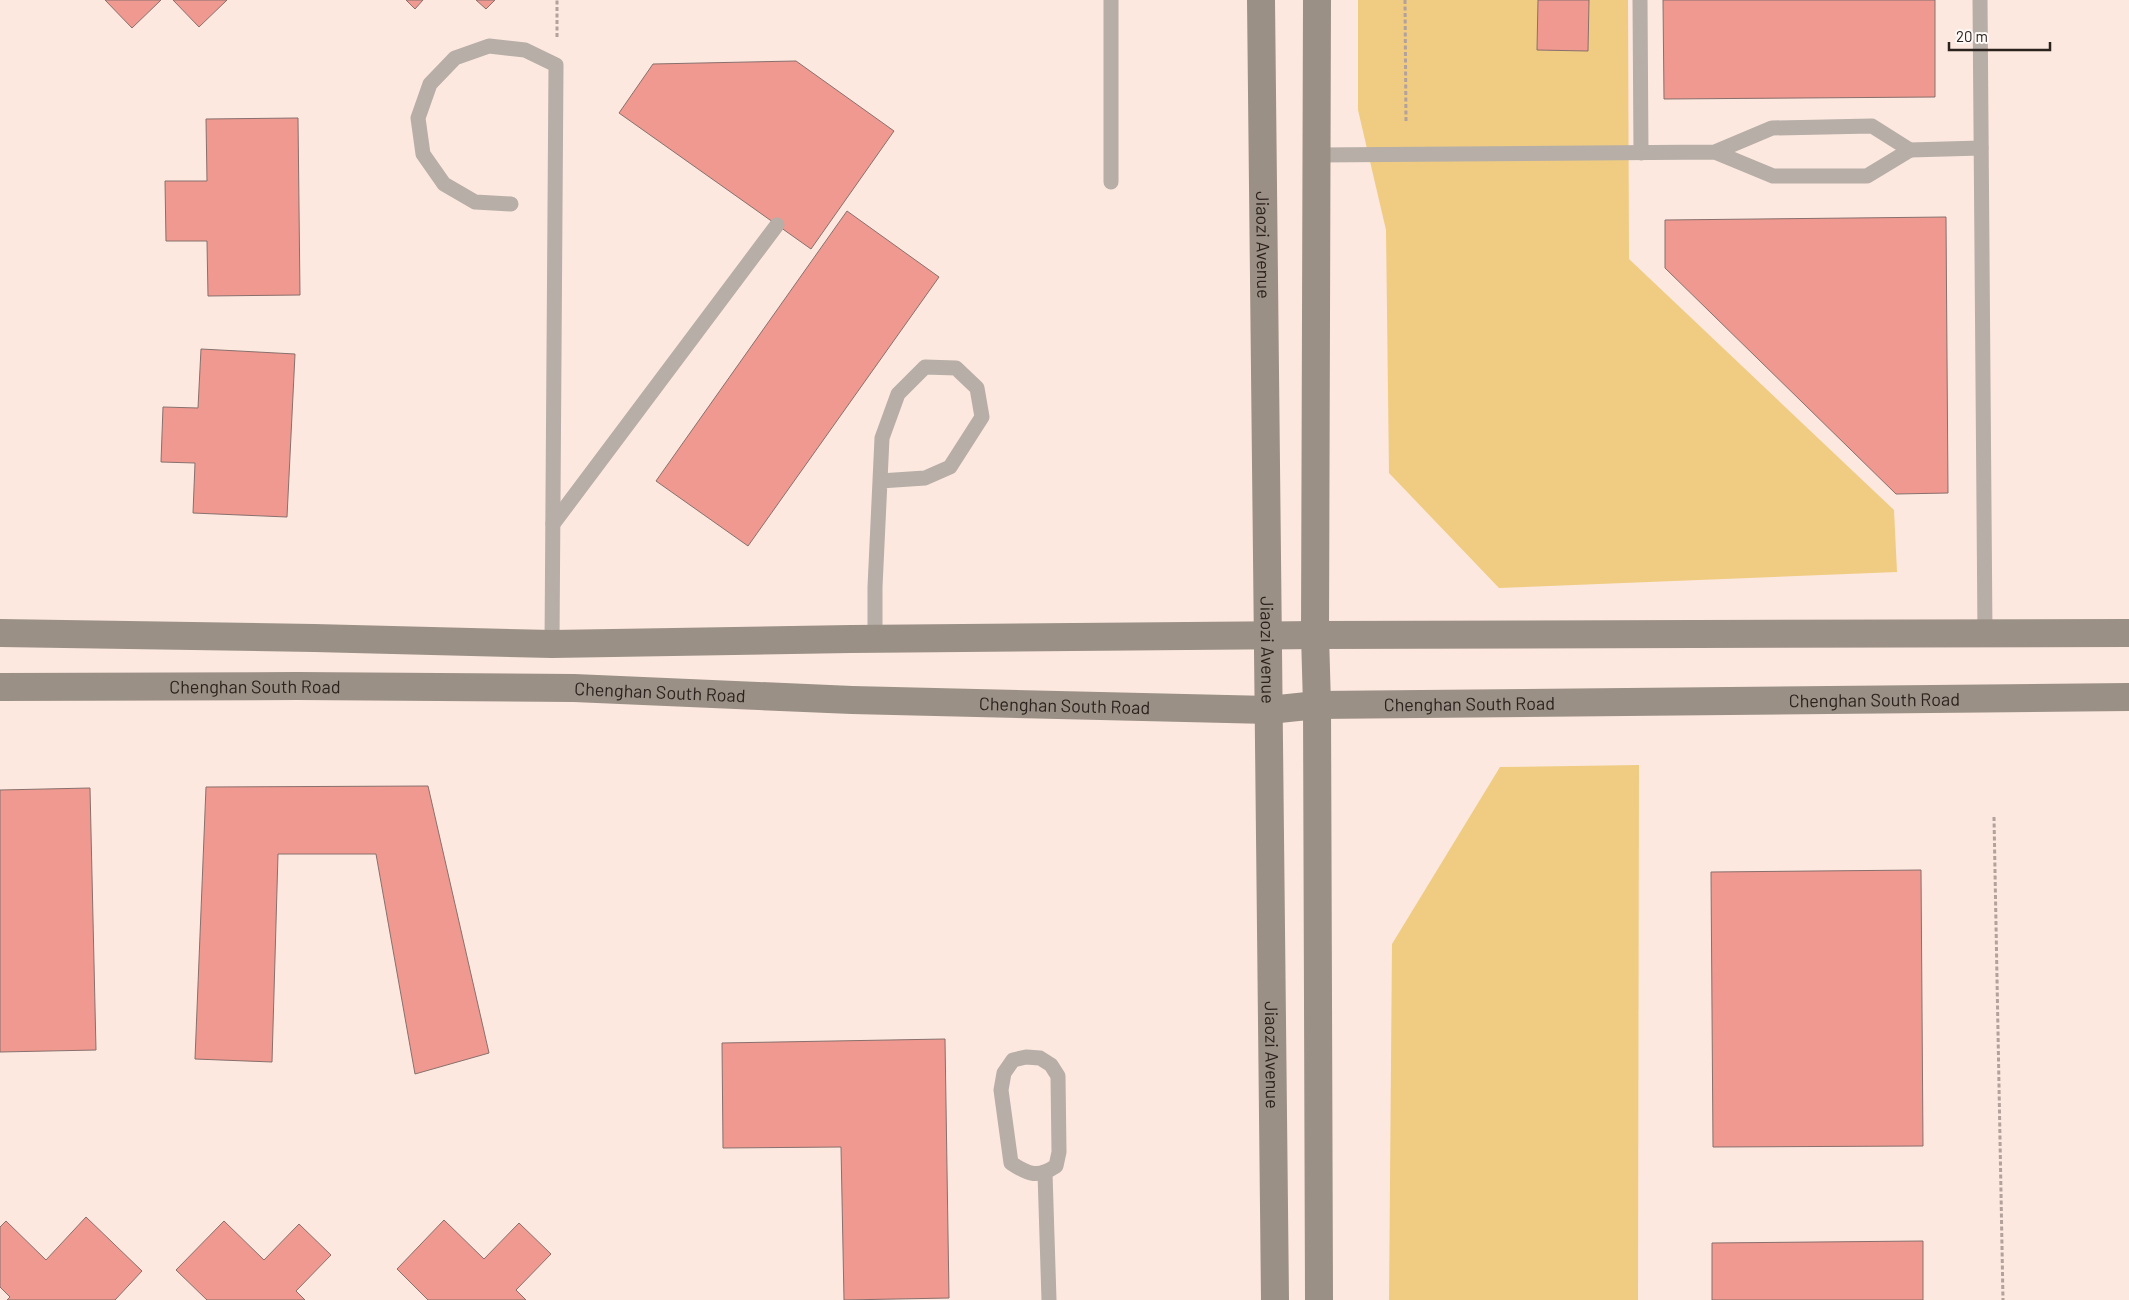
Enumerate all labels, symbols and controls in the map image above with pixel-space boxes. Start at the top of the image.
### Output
scale bar [1949,20,2050,52]
text: 20 m [1956,27,1988,45]
street label: Jiaozi Avenue [1252,191,1275,299]
street label: Jiaozi Avenue [1256,596,1280,704]
street label: Chenghan South Road [169,675,341,697]
street label: Chenghan South Road [574,677,746,706]
street label: Chenghan South Road [1789,688,1960,711]
street label: Chenghan South Road [979,692,1151,718]
street label: Chenghan South Road [1384,692,1555,715]
street label: Jiaozi Avenue [1261,1001,1284,1109]

